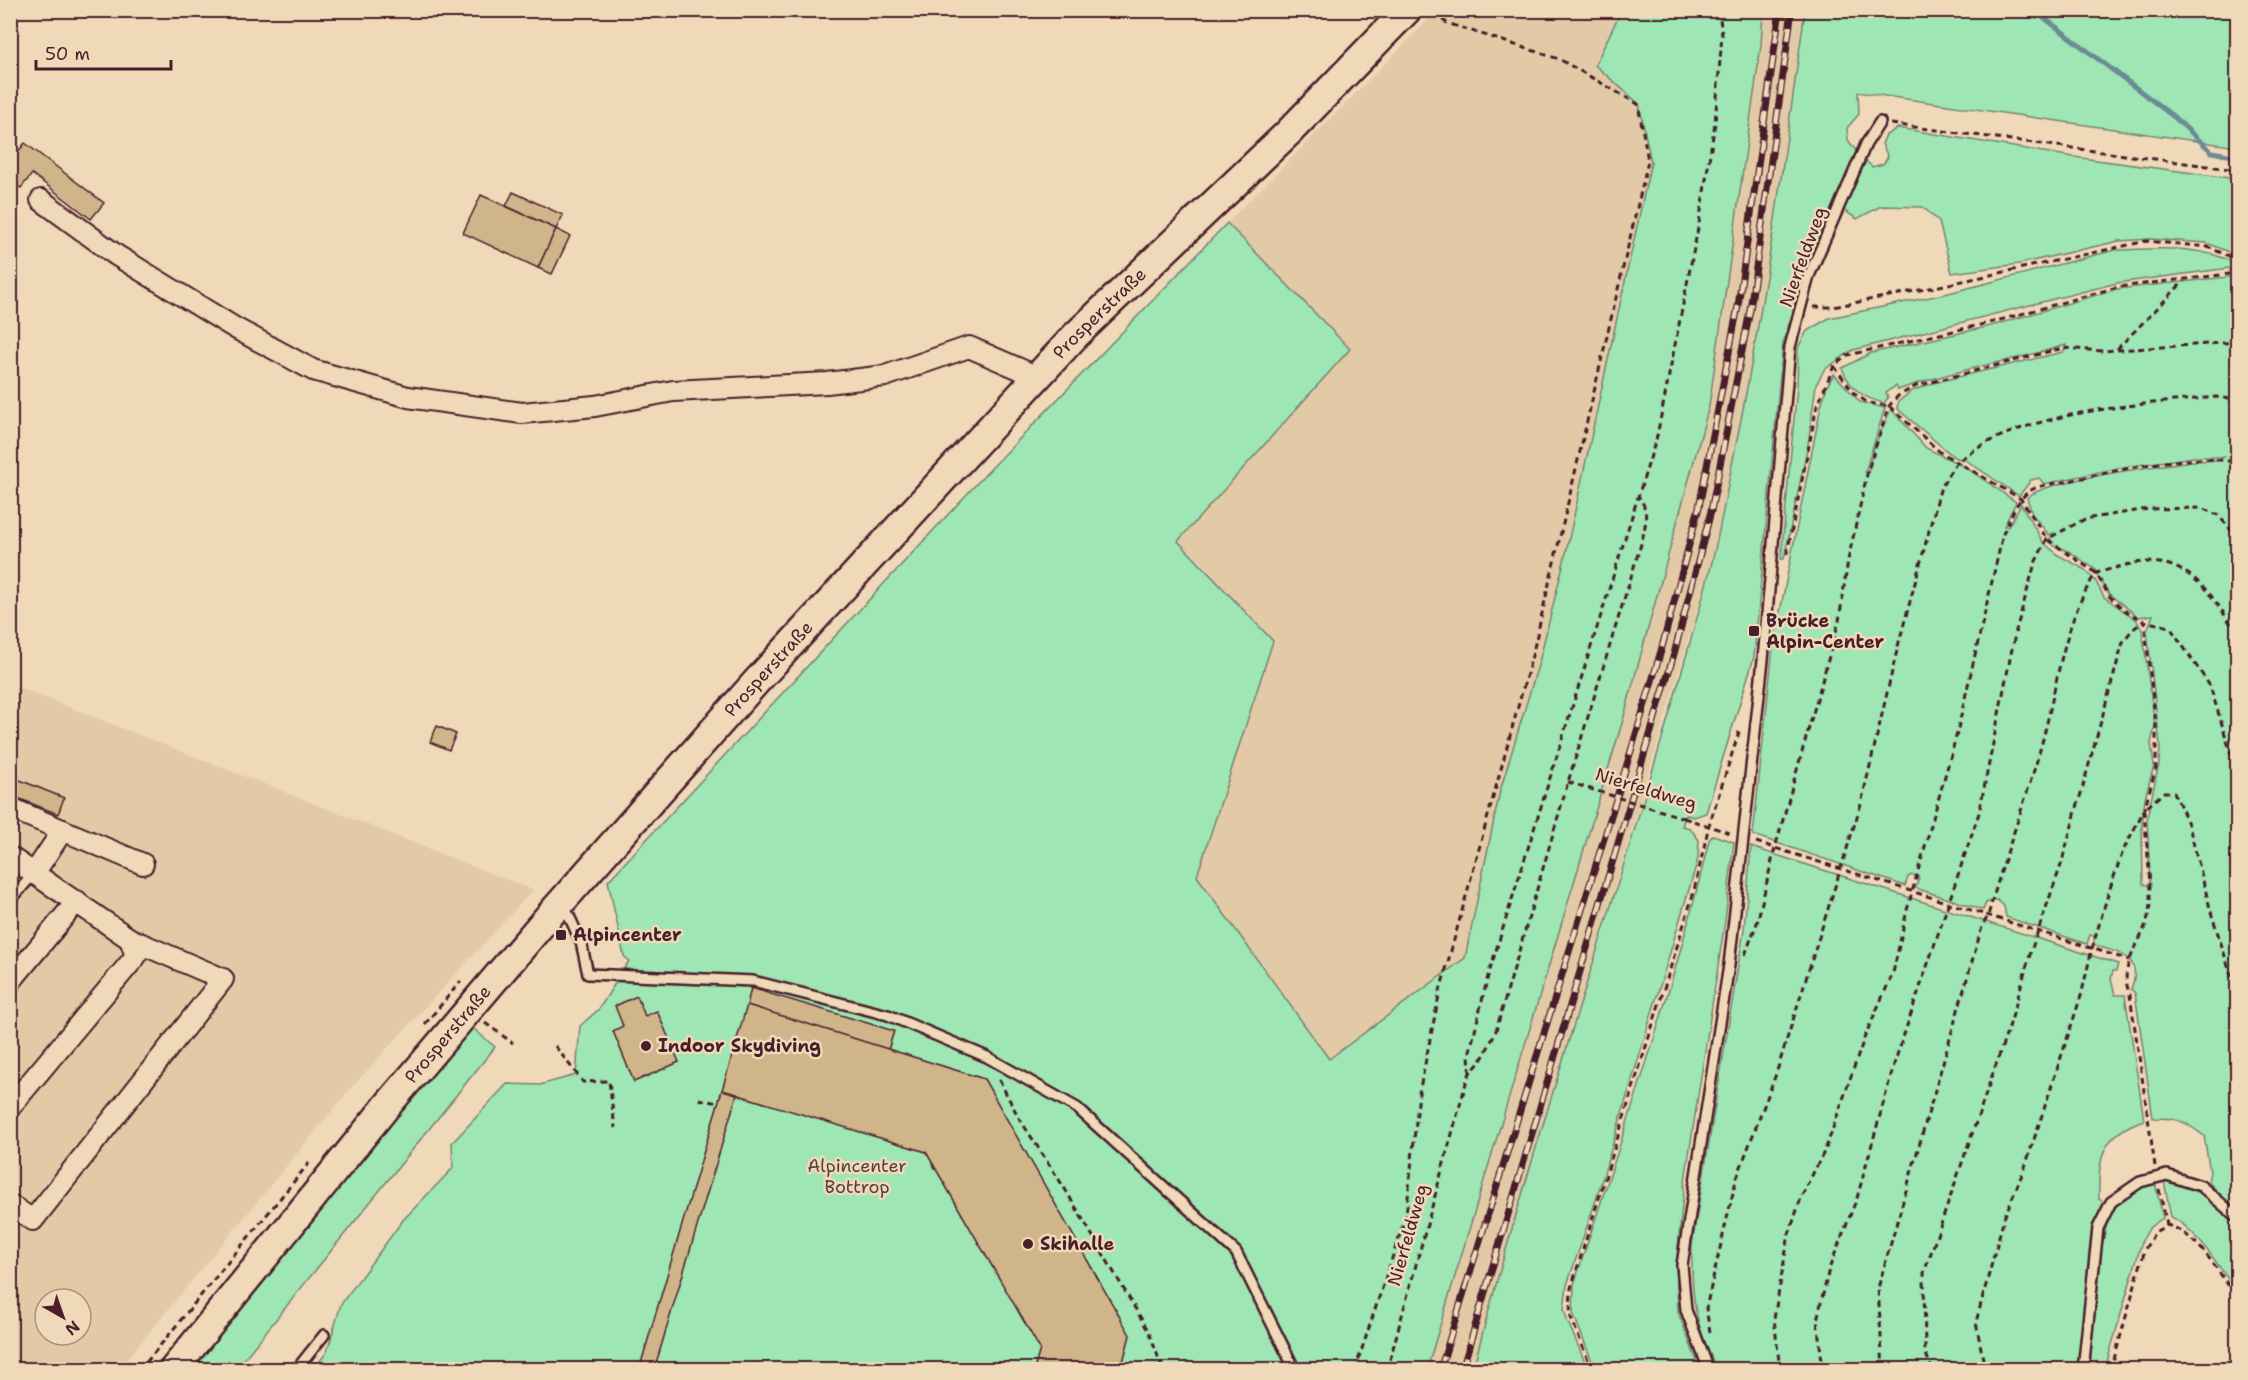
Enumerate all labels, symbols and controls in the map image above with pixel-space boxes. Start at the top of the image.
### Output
scale bar [36,33,171,71]
text: 50 m [45,42,90,66]
street label: Nierfeldweg [1774,204,1832,310]
street label: Prosperstraße [1048,262,1151,364]
place label: Brücke Alpin-Center [1766,609,1885,654]
street label: Prosperstraße [719,616,818,722]
marker: Brücke Alpin-Center [1747,624,1761,638]
street label: Nierfeldweg [1592,762,1700,816]
place label: Alpincenter [573,923,682,947]
marker: Alpincenter [554,928,568,942]
street label: Prosperstraße [399,980,497,1088]
place label: Indoor Skydiving [658,1034,821,1058]
marker: Indoor Skydiving [639,1039,653,1053]
park label: Alpincenter Bottrop [807,1154,907,1199]
street label: Nierfeldweg [1382,1181,1434,1289]
place label: Skihalle [1040,1232,1114,1256]
marker: Skihalle [1021,1237,1035,1251]
north arrow [33,1287,93,1347]
text: N [61,1316,84,1340]

